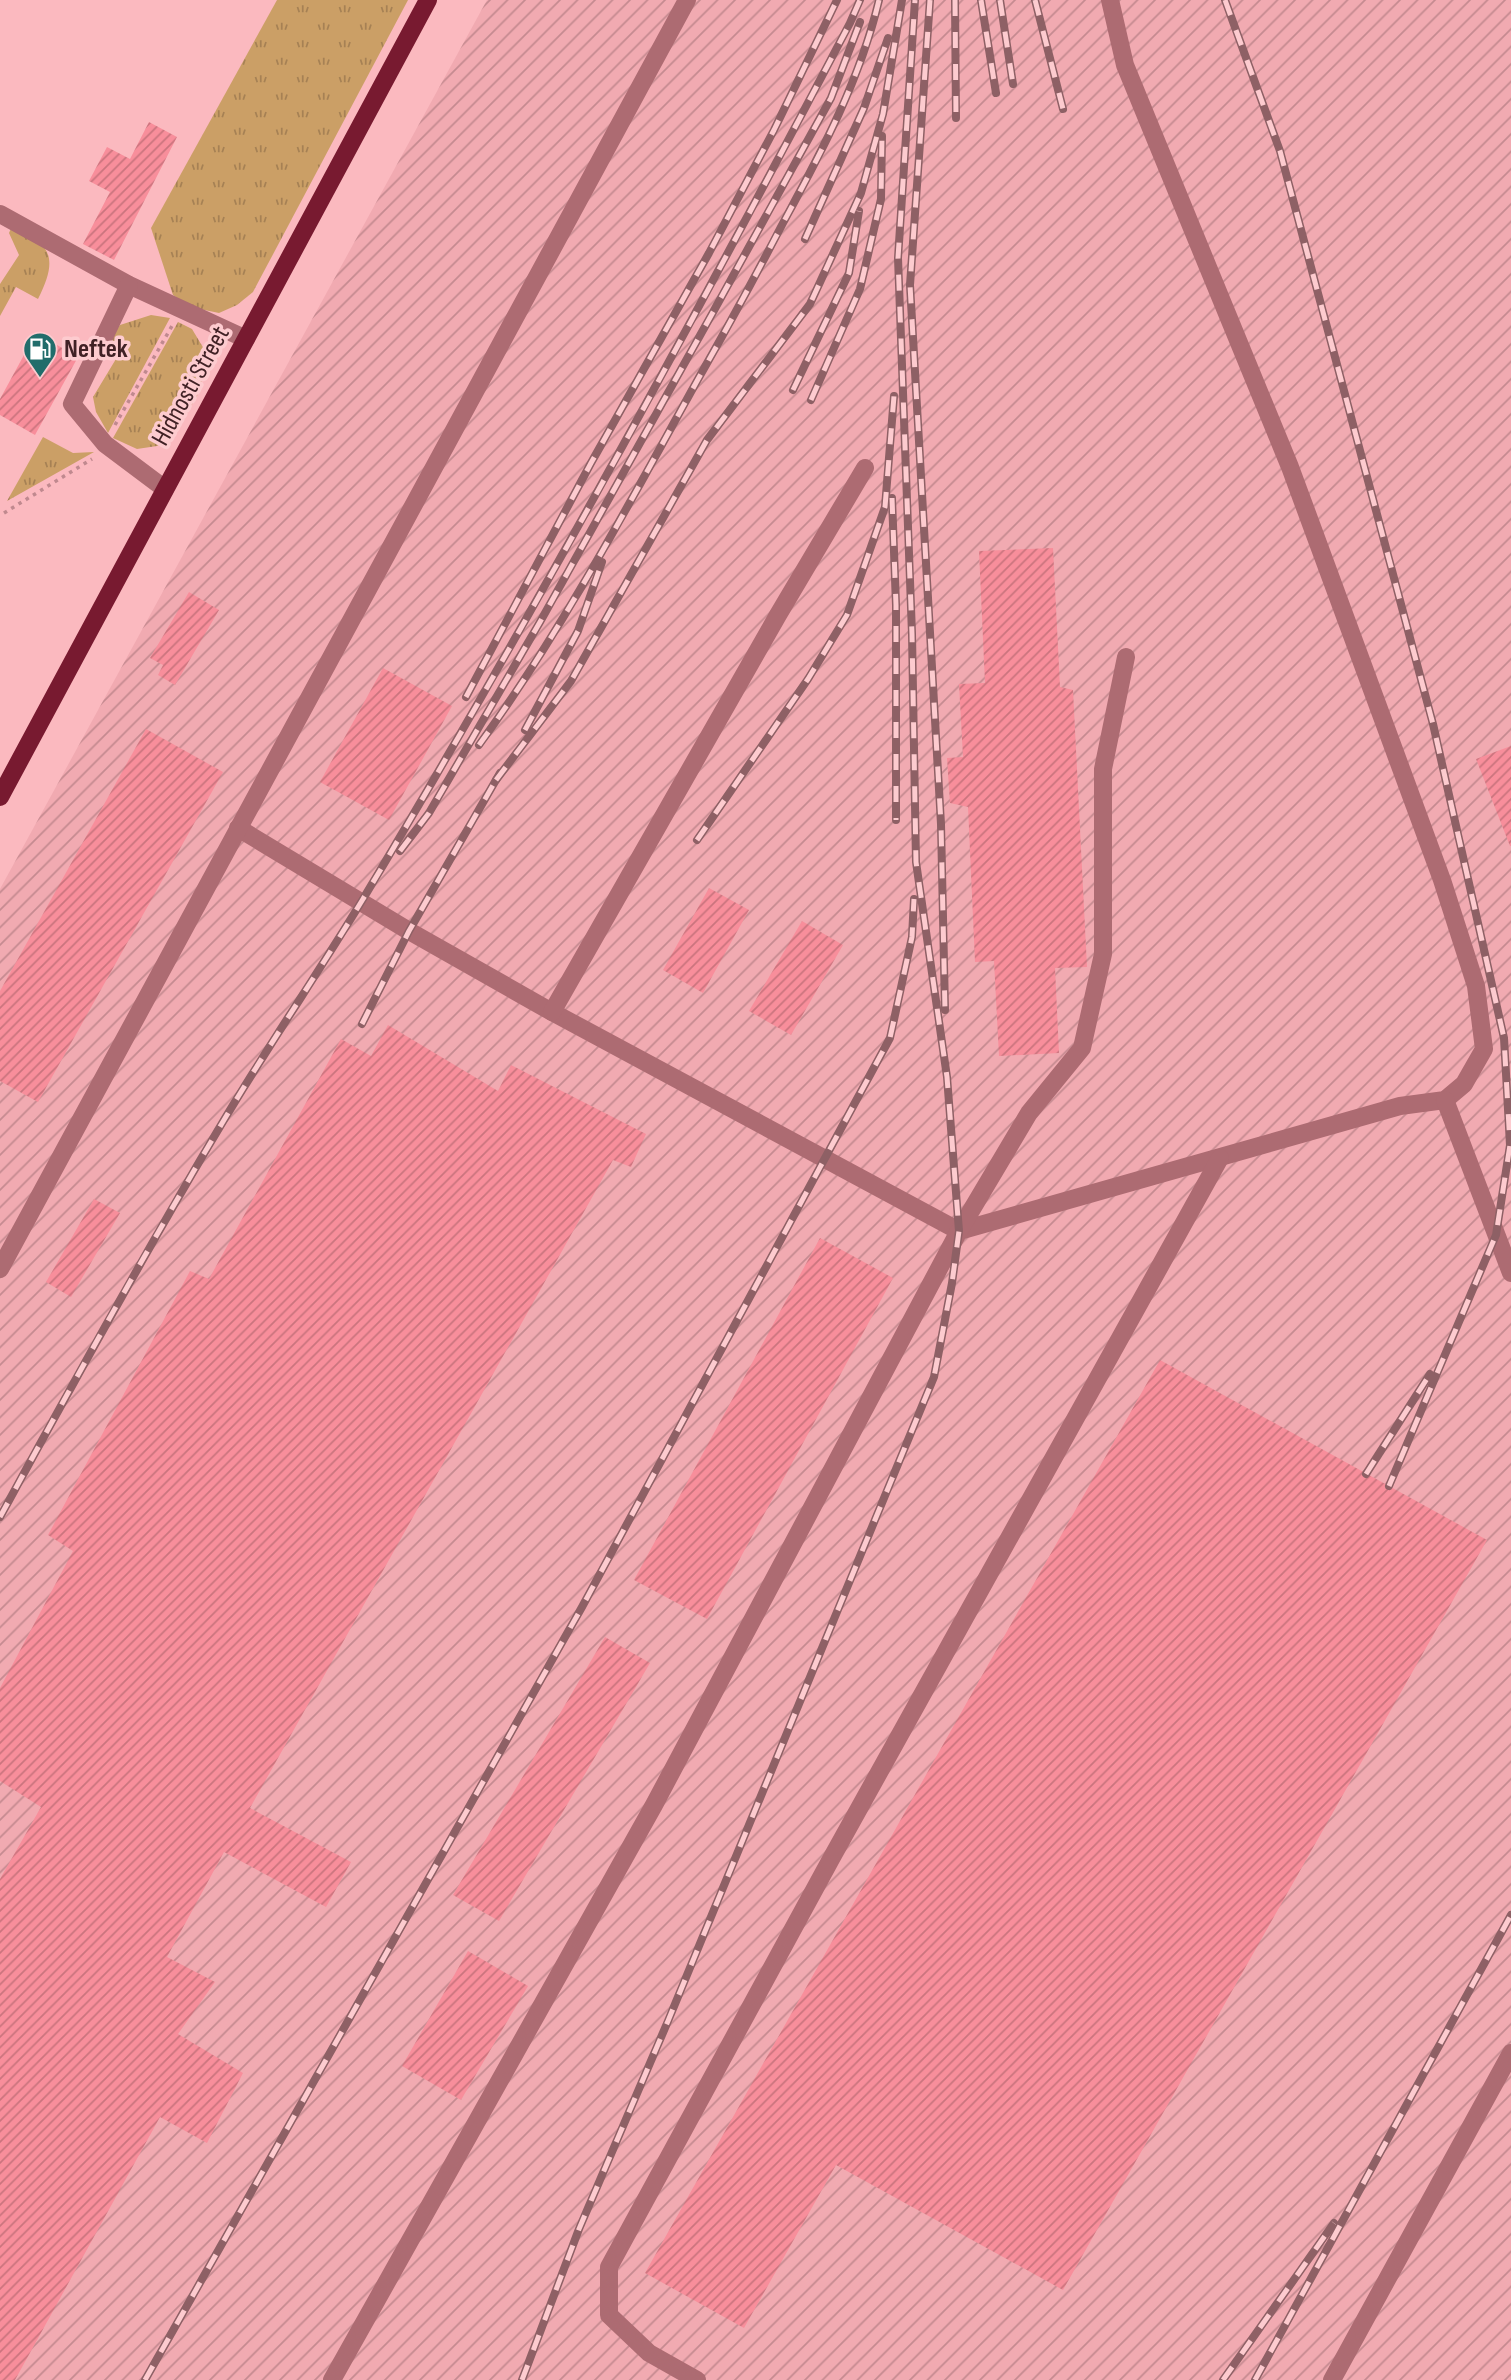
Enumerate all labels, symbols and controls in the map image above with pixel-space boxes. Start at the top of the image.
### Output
street label: Hidnosti Street [145,321,237,451]
fuel station icon: Neftek [21,330,59,379]
place label: Neftek [64,334,128,365]

